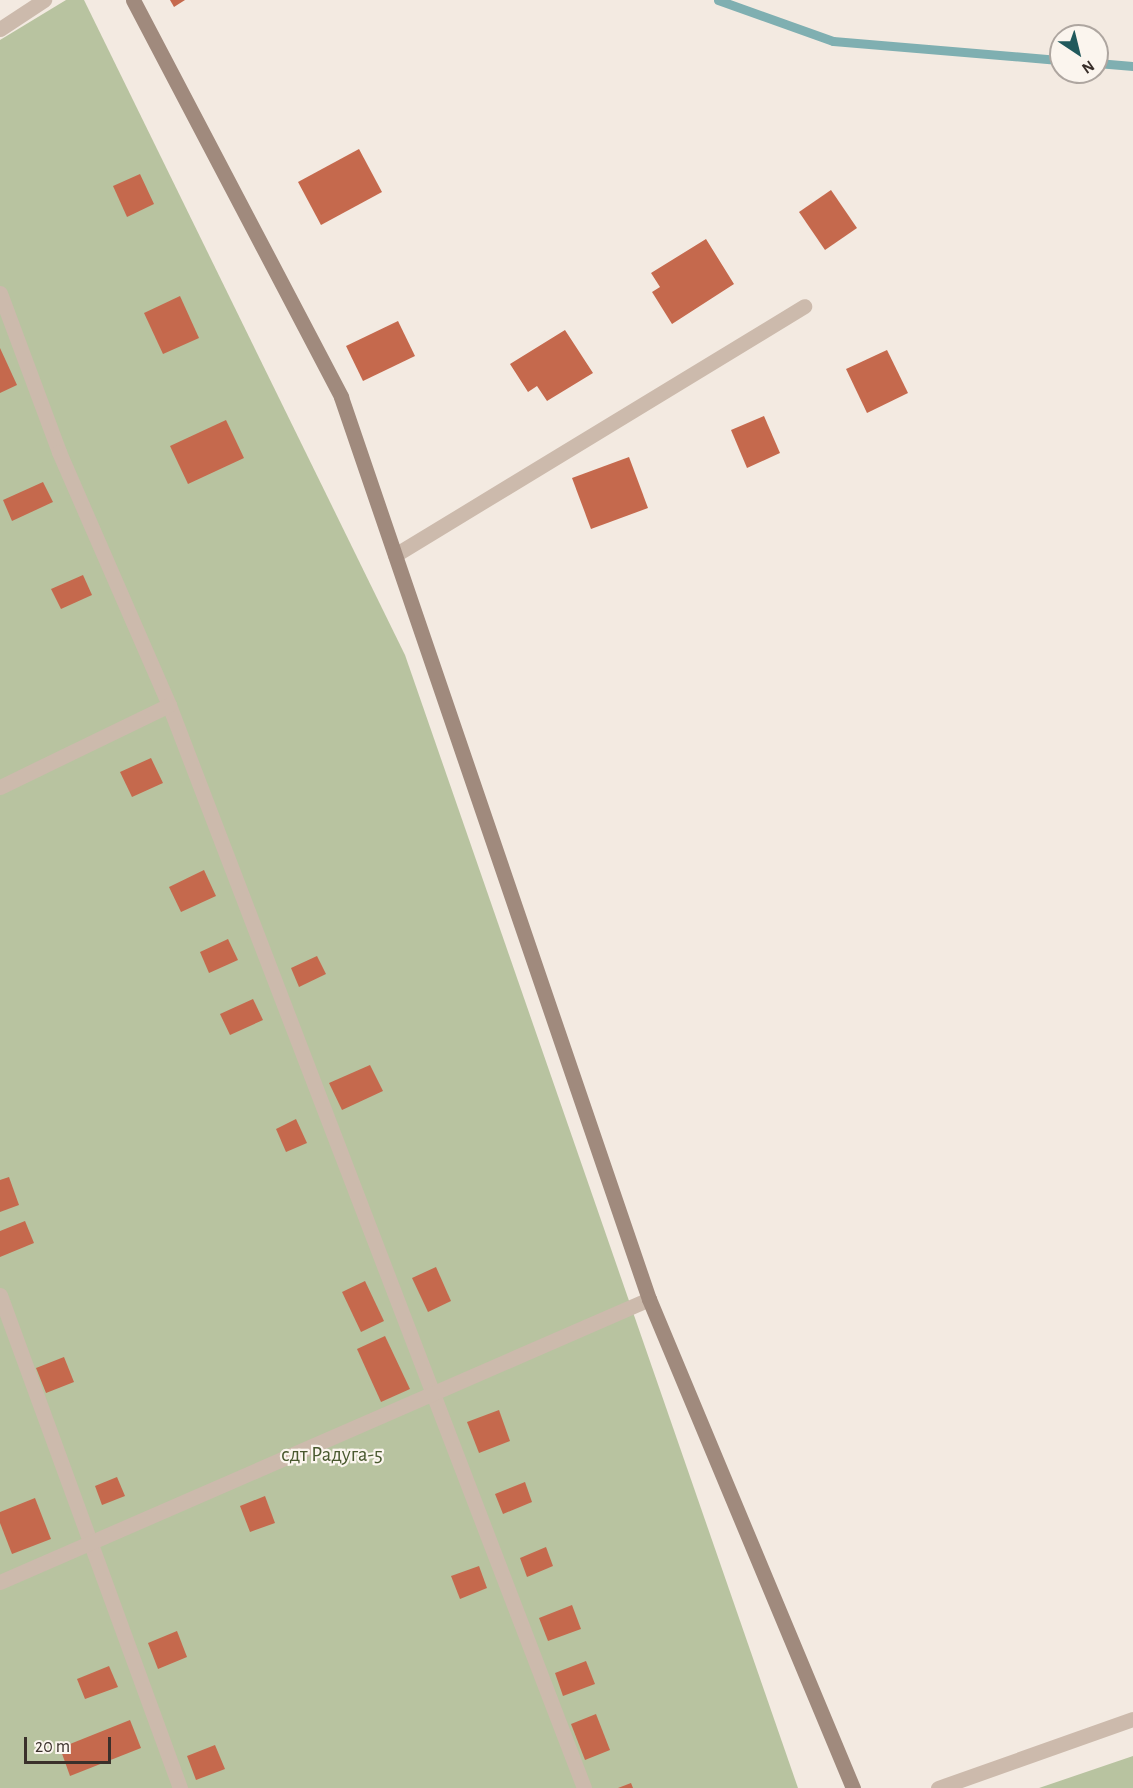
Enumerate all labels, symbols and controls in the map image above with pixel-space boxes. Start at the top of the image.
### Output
north arrow [1049,24,1109,84]
text: N [1079,57,1097,77]
park label: сдт Радуга-5 [281,1442,383,1468]
scale bar [27,1725,114,1763]
text: 20 m [35,1738,70,1756]

